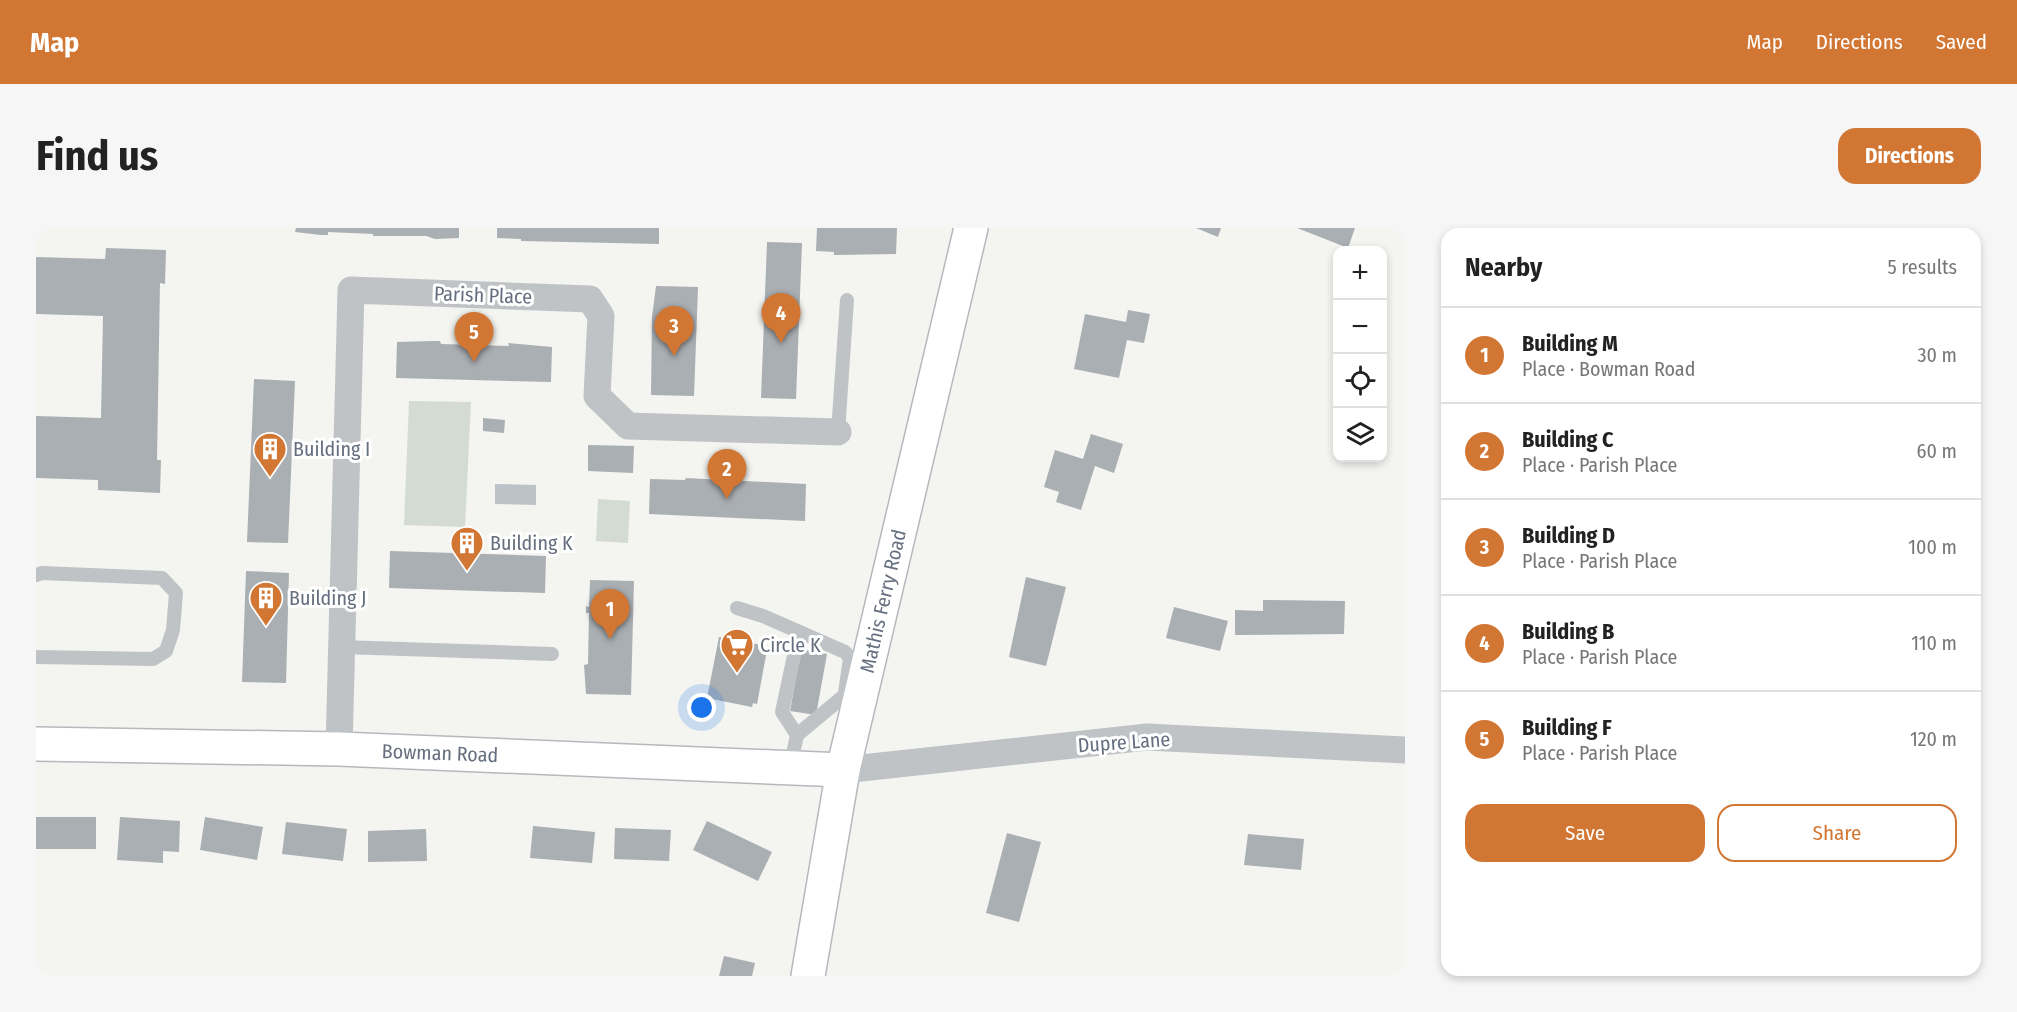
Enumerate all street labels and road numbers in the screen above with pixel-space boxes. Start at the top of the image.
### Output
street label: Parish Place [433,281,533,309]
street label: Mathis Ferry Road [855,527,911,675]
street label: Dupre Lane [1077,727,1171,757]
street label: Bowman Road [381,739,499,767]

